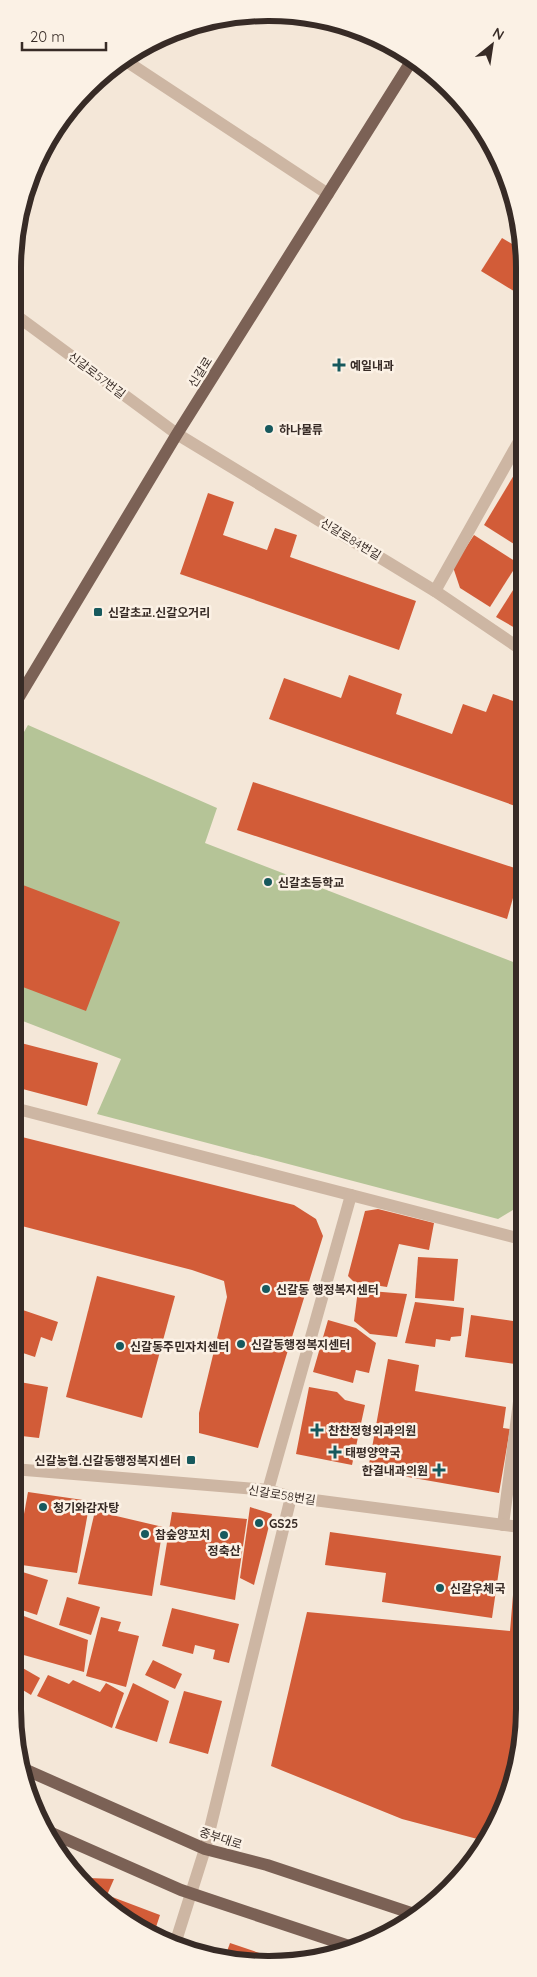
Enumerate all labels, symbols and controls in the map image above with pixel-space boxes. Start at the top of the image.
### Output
scale bar [22,20,106,52]
north arrow [467,20,517,70]
text: N [490,23,507,44]
text: 20 m [30,27,65,46]
street label: 신갈로57번길 [65,349,129,401]
street label: 신갈로 [185,354,215,390]
marker: 예일내과 [332,358,346,372]
place label: 예일내과 [350,358,394,373]
place label: 하나물류 [279,422,323,437]
marker: 하나물류 [263,423,275,435]
street label: 신갈로84번길 [318,515,384,563]
place label: 신갈초교.신갈오거리 [108,605,210,620]
marker: 신갈초교.신갈오거리 [92,606,104,618]
place label: 신갈초등학교 [278,875,344,890]
marker: 신갈초등학교 [262,876,274,888]
place label: 신갈동 행정복지센터 [276,1282,379,1297]
marker: 신갈동 행정복지센터 [260,1283,272,1295]
place label: 신갈동행정복지센터 [251,1337,350,1352]
marker: 신갈동행정복지센터 [235,1338,247,1350]
place label: 신갈동주민자치센터 [130,1339,229,1354]
marker: 신갈동주민자치센터 [114,1340,126,1352]
marker: 찬찬정형외과의원 [310,1423,324,1437]
place label: 찬찬정형외과의원 [328,1423,416,1438]
place label: 태평양약국 [345,1445,400,1460]
marker: 태평양약국 [329,1446,341,1458]
place label: 신갈농협.신갈동행정복지센터 [34,1453,181,1468]
marker: 신갈농협.신갈동행정복지센터 [185,1454,197,1466]
place label: 한결내과의원 [362,1463,428,1478]
marker: 한결내과의원 [432,1463,446,1477]
street label: 신갈로58번길 [247,1482,317,1508]
place label: 청기와감자탕 [53,1500,119,1515]
marker: 청기와감자탕 [37,1501,49,1513]
place label: GS25 [269,1516,298,1531]
marker: GS25 [253,1517,265,1529]
place label: 참숲양꼬치 [155,1527,210,1542]
marker: 참숲양꼬치 [139,1528,151,1540]
marker: 정축산 [218,1529,230,1541]
place label: 정축산 [207,1543,241,1558]
place label: 신갈우체국 [450,1581,505,1596]
marker: 신갈우체국 [434,1582,446,1594]
street label: 중부대로 [198,1824,244,1852]

